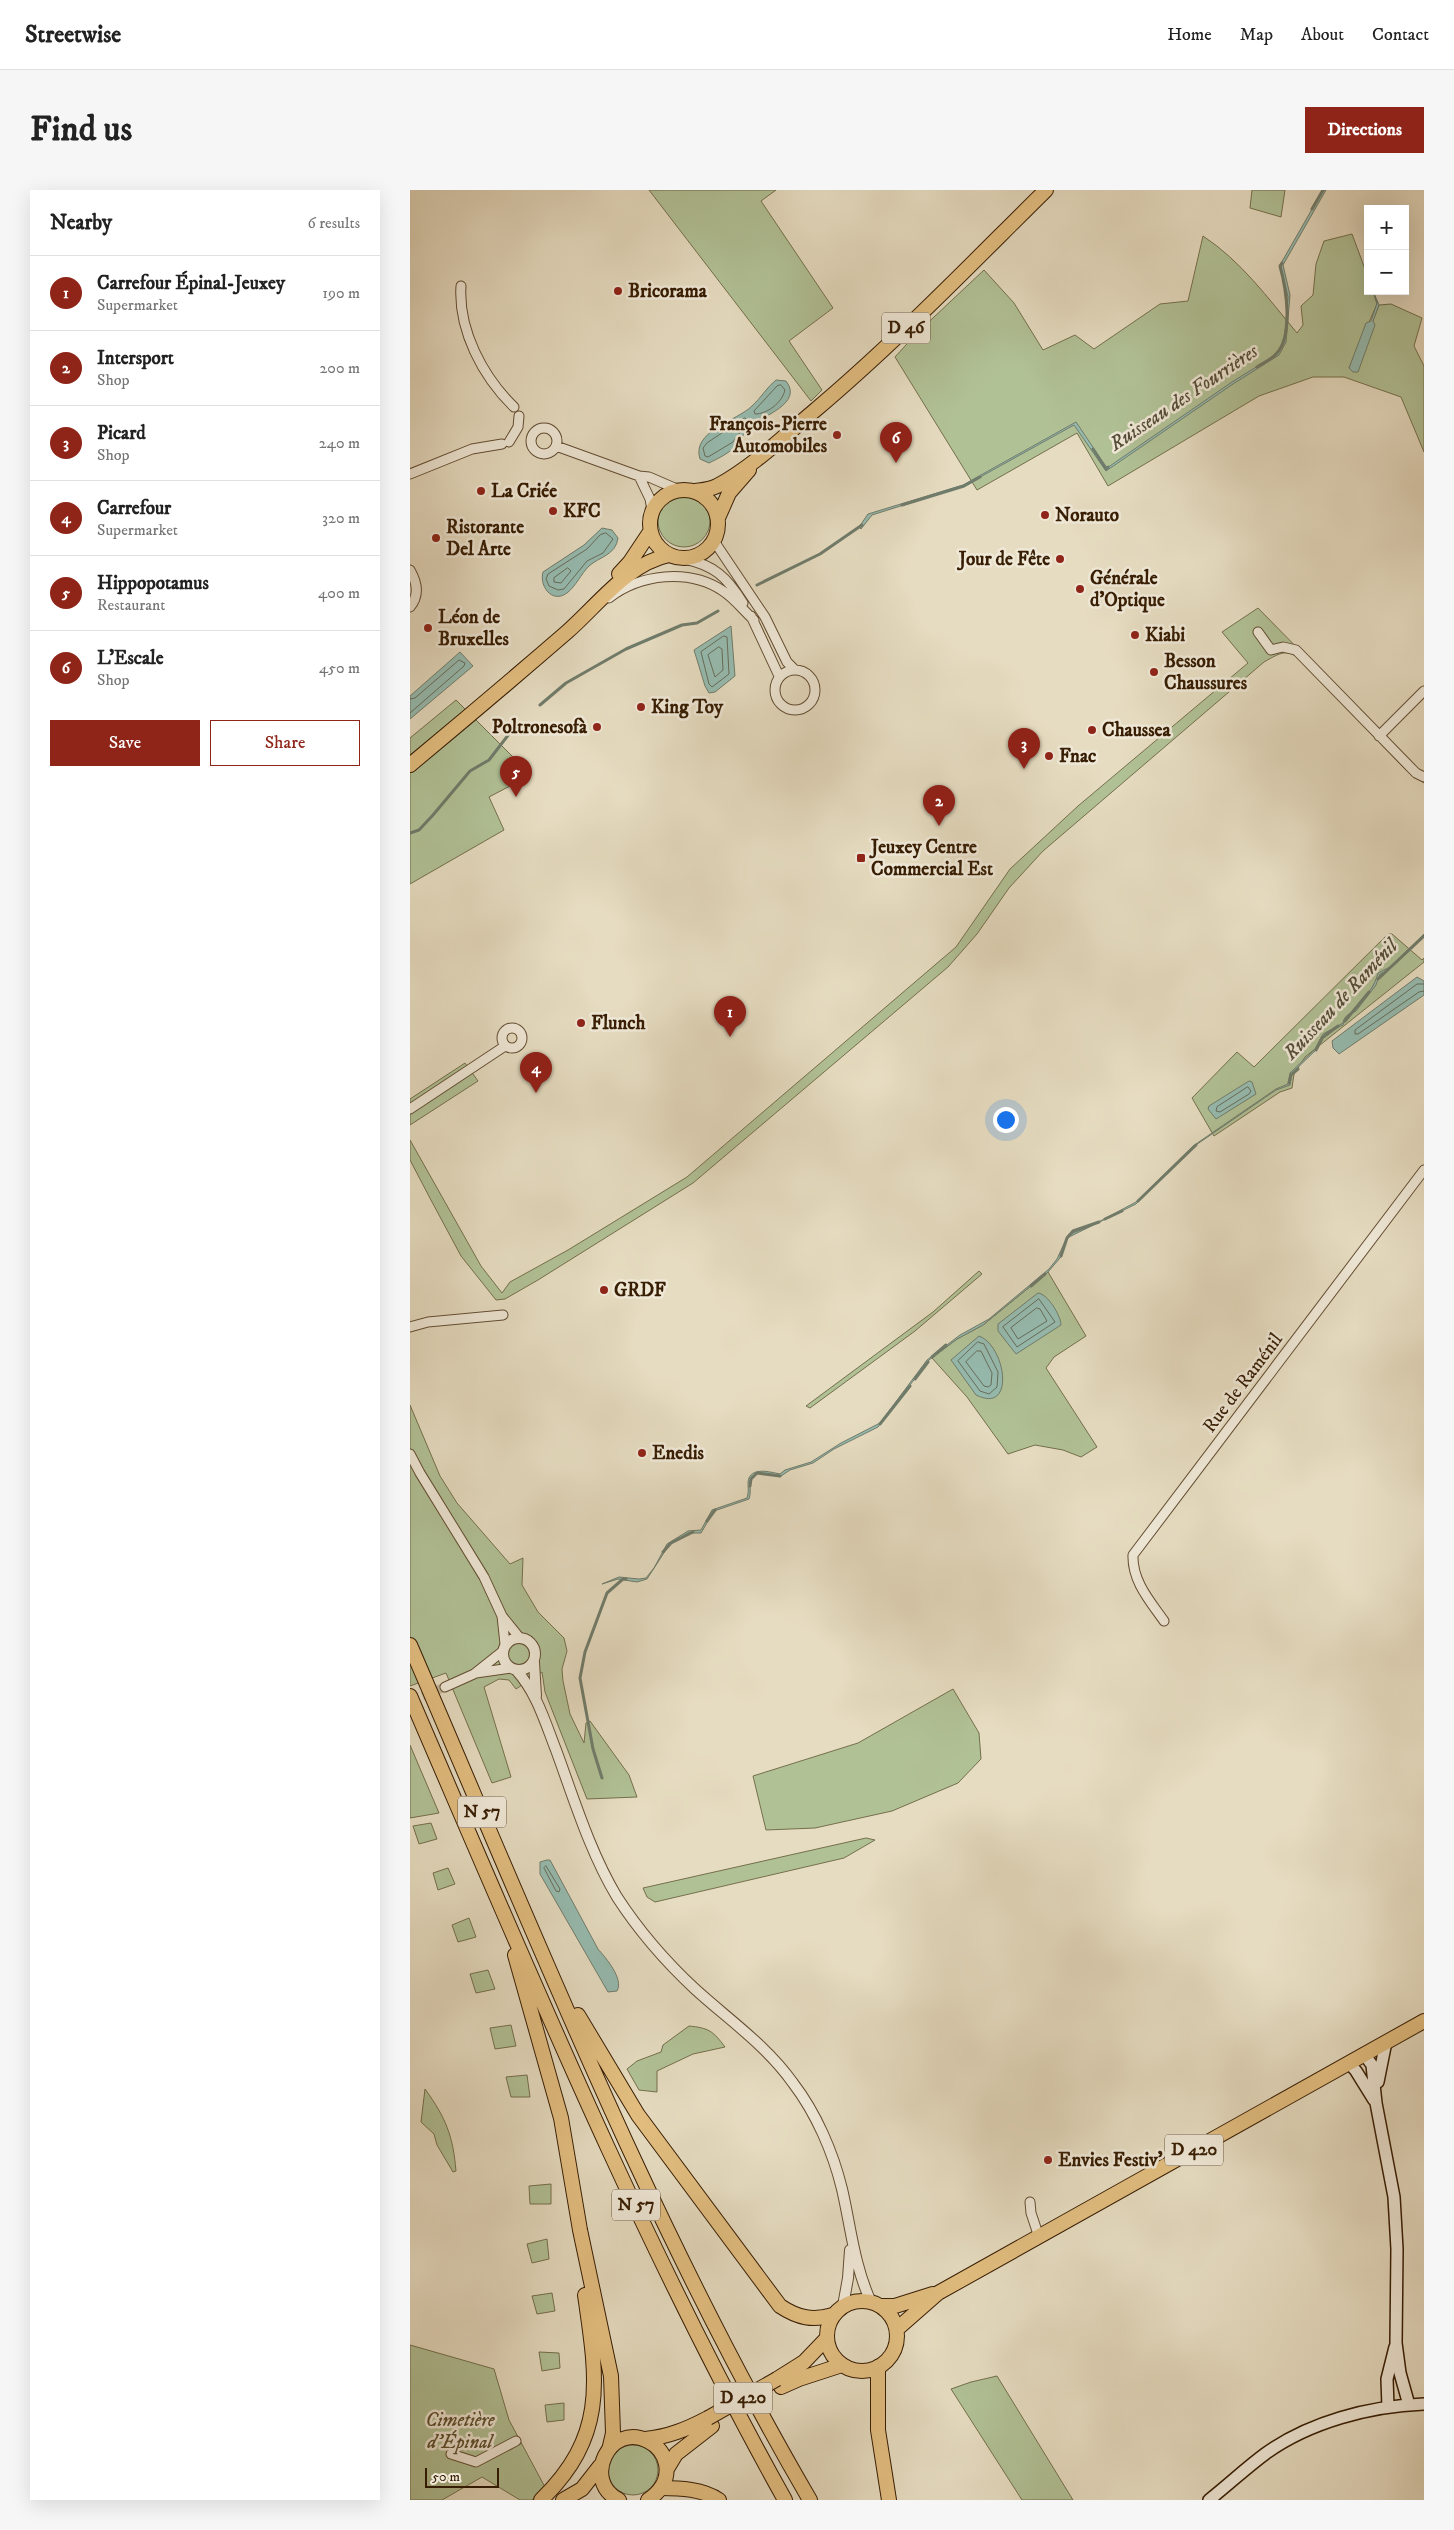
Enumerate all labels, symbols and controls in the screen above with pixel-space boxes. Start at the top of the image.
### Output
text: Streetwise [25,20,121,50]
text: Home [1167,24,1212,46]
text: Map [1240,24,1273,46]
text: About [1301,24,1344,46]
text: Contact [1372,24,1429,46]
button: Directions [1305,107,1424,153]
text: Find us [30,108,132,152]
map controls [1364,205,1409,295]
button: + [1364,205,1409,250]
text: Nearby [50,210,112,236]
text: 6 results [307,213,360,233]
button: − [1364,250,1409,295]
text: Carrefour Épinal-Jeuxey [97,272,285,295]
place label: Bricorama [628,280,708,303]
text: 1 [63,283,69,303]
text: 190 m [322,283,360,303]
marker: Bricorama [612,285,624,297]
text: Supermarket [97,295,178,315]
road number: D 46 [882,312,930,344]
water label: Ruisseau des Fourrières [1104,339,1264,458]
text: Intersport [97,347,174,370]
text: 2 [62,358,70,378]
text: 200 m [319,358,360,378]
text: Shop [97,370,130,390]
place label: François-Pierre Automobiles [709,413,828,458]
text: Picard [97,422,146,445]
pin: 6 [880,422,912,463]
marker: François-Pierre Automobiles [831,429,843,441]
text: 3 [63,433,69,453]
text: 240 m [319,433,360,453]
text: Shop [97,445,130,465]
place label: La Criée [491,480,557,503]
marker: La Criée [475,485,487,497]
text: Carrefour [97,497,171,520]
place label: KFC [563,500,601,523]
place label: Norauto [1055,504,1119,527]
marker: KFC [547,505,559,517]
text: 4 [61,508,71,528]
text: 320 m [322,508,360,528]
marker: Norauto [1039,509,1051,521]
place label: Ristorante Del Arte [446,516,524,561]
text: Supermarket [97,520,178,540]
marker: Ristorante Del Arte [430,532,442,544]
place label: Jour de Fête [957,548,1050,571]
marker: Jour de Fête [1054,553,1066,565]
place label: Générale d'Optique [1090,567,1165,613]
text: Hippopotamus [97,572,209,595]
text: 5 [62,583,70,603]
text: 400 m [318,583,360,603]
marker: Générale d'Optique [1074,583,1086,595]
text: Restaurant [97,595,165,615]
place label: Léon de Bruxelles [438,606,510,651]
marker: Léon de Bruxelles [422,622,434,634]
place label: Kiabi [1145,624,1185,647]
marker: Kiabi [1129,629,1141,641]
text: L'Escale [97,647,164,670]
place label: Besson Chaussures [1164,650,1248,695]
text: 6 [62,658,70,678]
text: 450 m [319,658,360,678]
marker: Besson Chaussures [1148,666,1160,678]
text: Shop [97,670,130,690]
place label: King Toy [651,696,724,719]
marker: King Toy [635,701,647,713]
place label: Poltronesofà [492,716,588,739]
place label: Chaussea [1102,719,1171,742]
button: Save [50,720,200,766]
button: Share [210,720,360,766]
marker: Poltronesofà [591,721,603,733]
marker: Chaussea [1086,724,1098,736]
pin: 3 [1008,728,1040,769]
place label: Fnac [1059,745,1096,768]
marker: Fnac [1043,750,1055,762]
pin: 5 [500,756,532,797]
pin: 2 [923,785,955,826]
place label: Jeuxey Centre Commercial Est [869,836,994,881]
marker: Jeuxey Centre Commercial Est [855,852,867,864]
water label: Ruisseau de Raménil [1278,933,1405,1066]
pin: 1 [714,996,746,1037]
place label: Flunch [591,1012,647,1035]
marker: Flunch [575,1017,587,1029]
pin: 4 [520,1052,552,1093]
your location [993,1107,1019,1133]
place label: GRDF [614,1279,666,1302]
marker: GRDF [598,1284,610,1296]
street label: Rue de Raménil [1198,1329,1288,1437]
place label: Enedis [652,1442,705,1465]
marker: Enedis [636,1447,648,1459]
road number: N 57 [458,1796,506,1828]
road number: D 420 [1165,2134,1223,2166]
place label: Envies Festiv’ [1058,2149,1163,2172]
marker: Envies Festiv’ [1042,2154,1054,2166]
road number: N 57 [612,2190,660,2220]
road number: D 420 [714,2382,772,2414]
park label: Cimetière d'Épinal [426,2409,495,2455]
scale bar [425,2465,499,2488]
text: 50 m [432,2468,460,2486]

